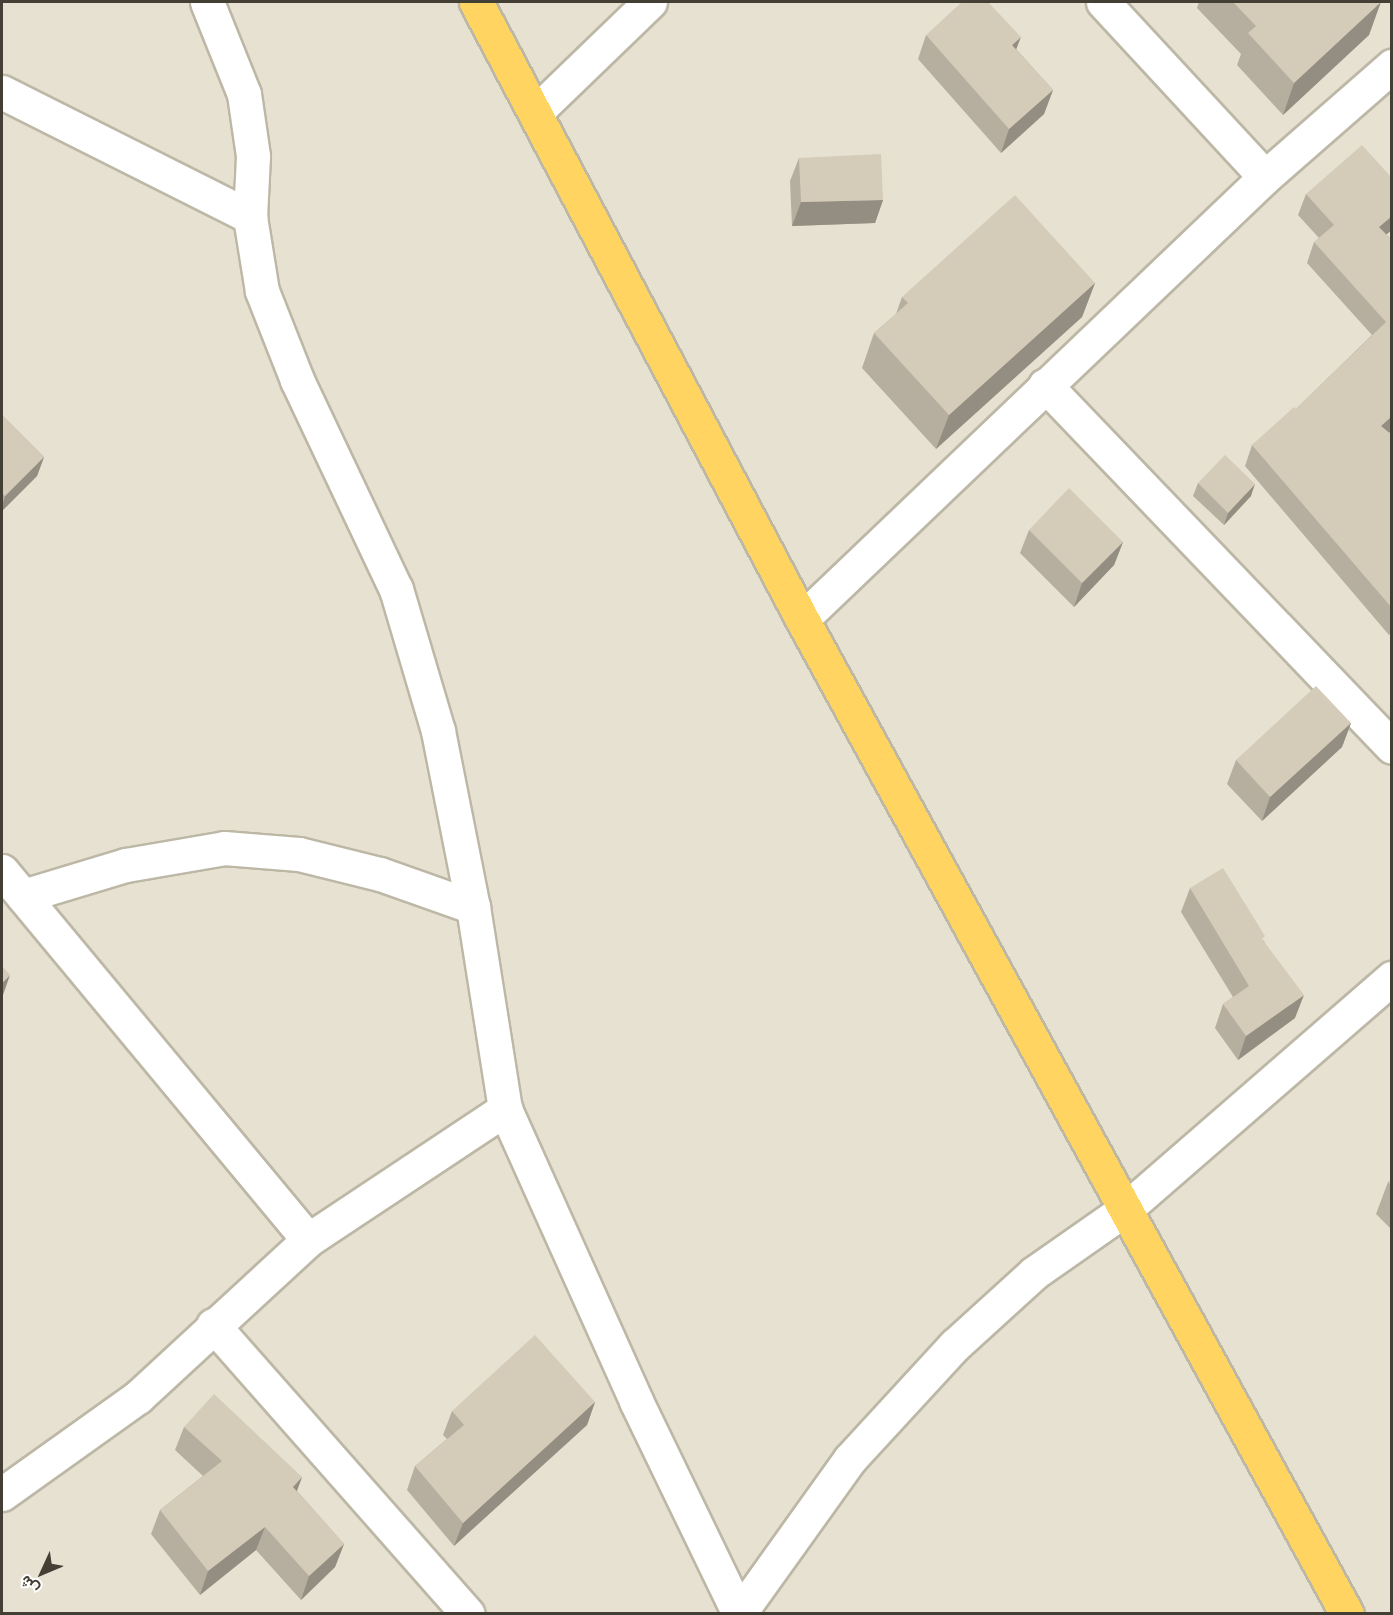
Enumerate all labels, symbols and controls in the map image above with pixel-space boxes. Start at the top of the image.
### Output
north arrow [12,1543,72,1603]
text: ش [15,1572,43,1599]

